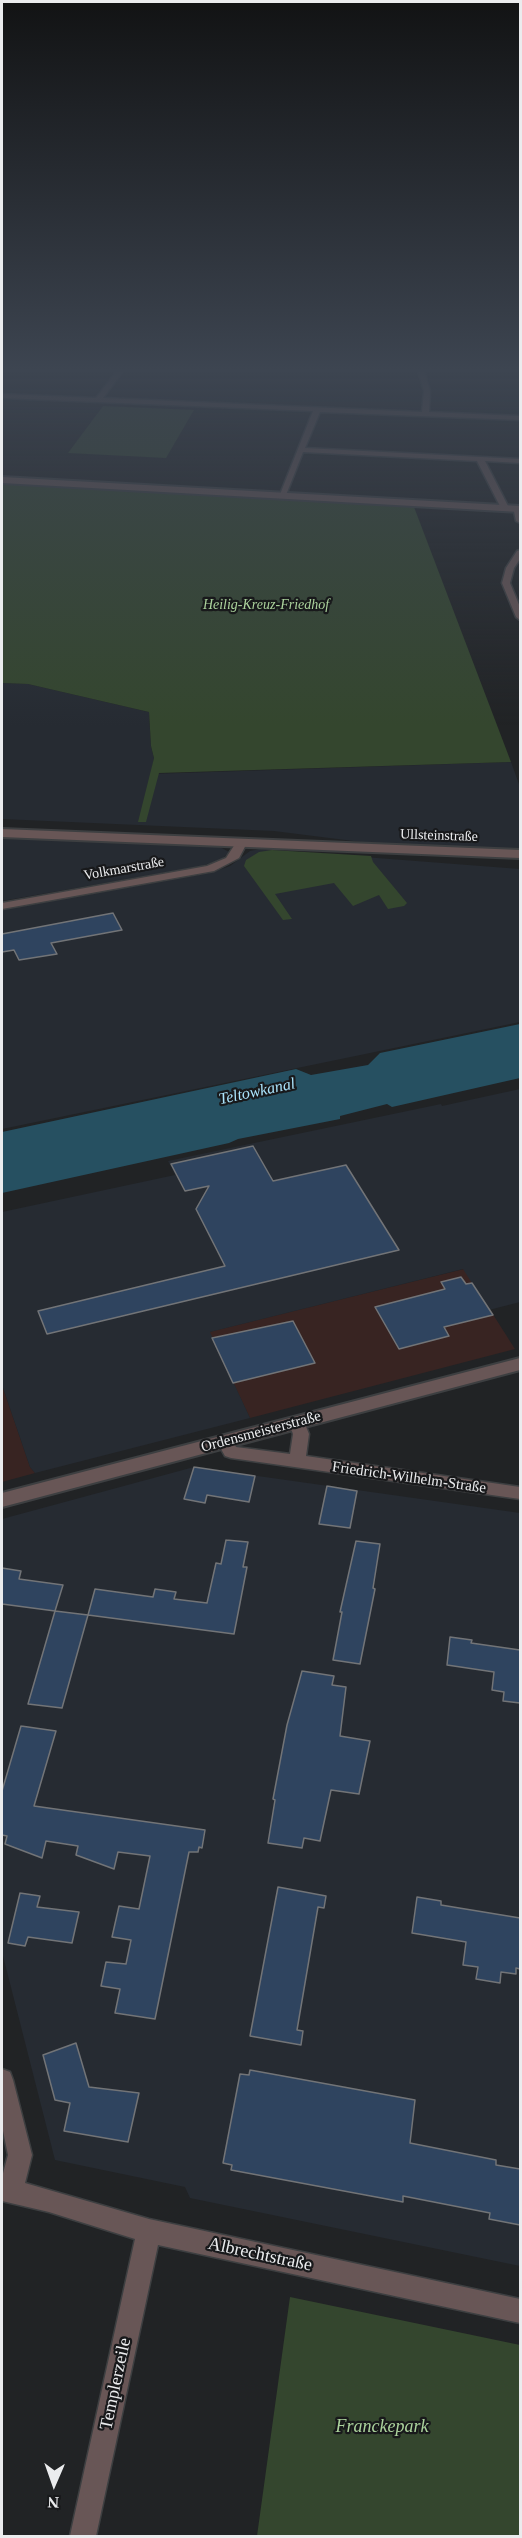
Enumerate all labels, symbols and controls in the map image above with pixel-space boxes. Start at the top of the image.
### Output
park label: Heilig-Kreuz-Friedhof [203,597,329,613]
street label: Ullsteinstraße [400,826,478,846]
street label: Volkmarstraße [82,854,166,884]
water label: Teltowkanal [217,1075,297,1109]
street label: Ordensmeisterstraße [199,1407,323,1457]
street label: Friedrich-Wilhelm-Straße [331,1458,487,1498]
street label: Albrechtstraße [206,2233,314,2277]
street label: Templerzeile [96,2336,136,2432]
park label: Franckepark [336,2416,428,2438]
north arrow [24,2454,84,2514]
text: N [47,2494,59,2511]

